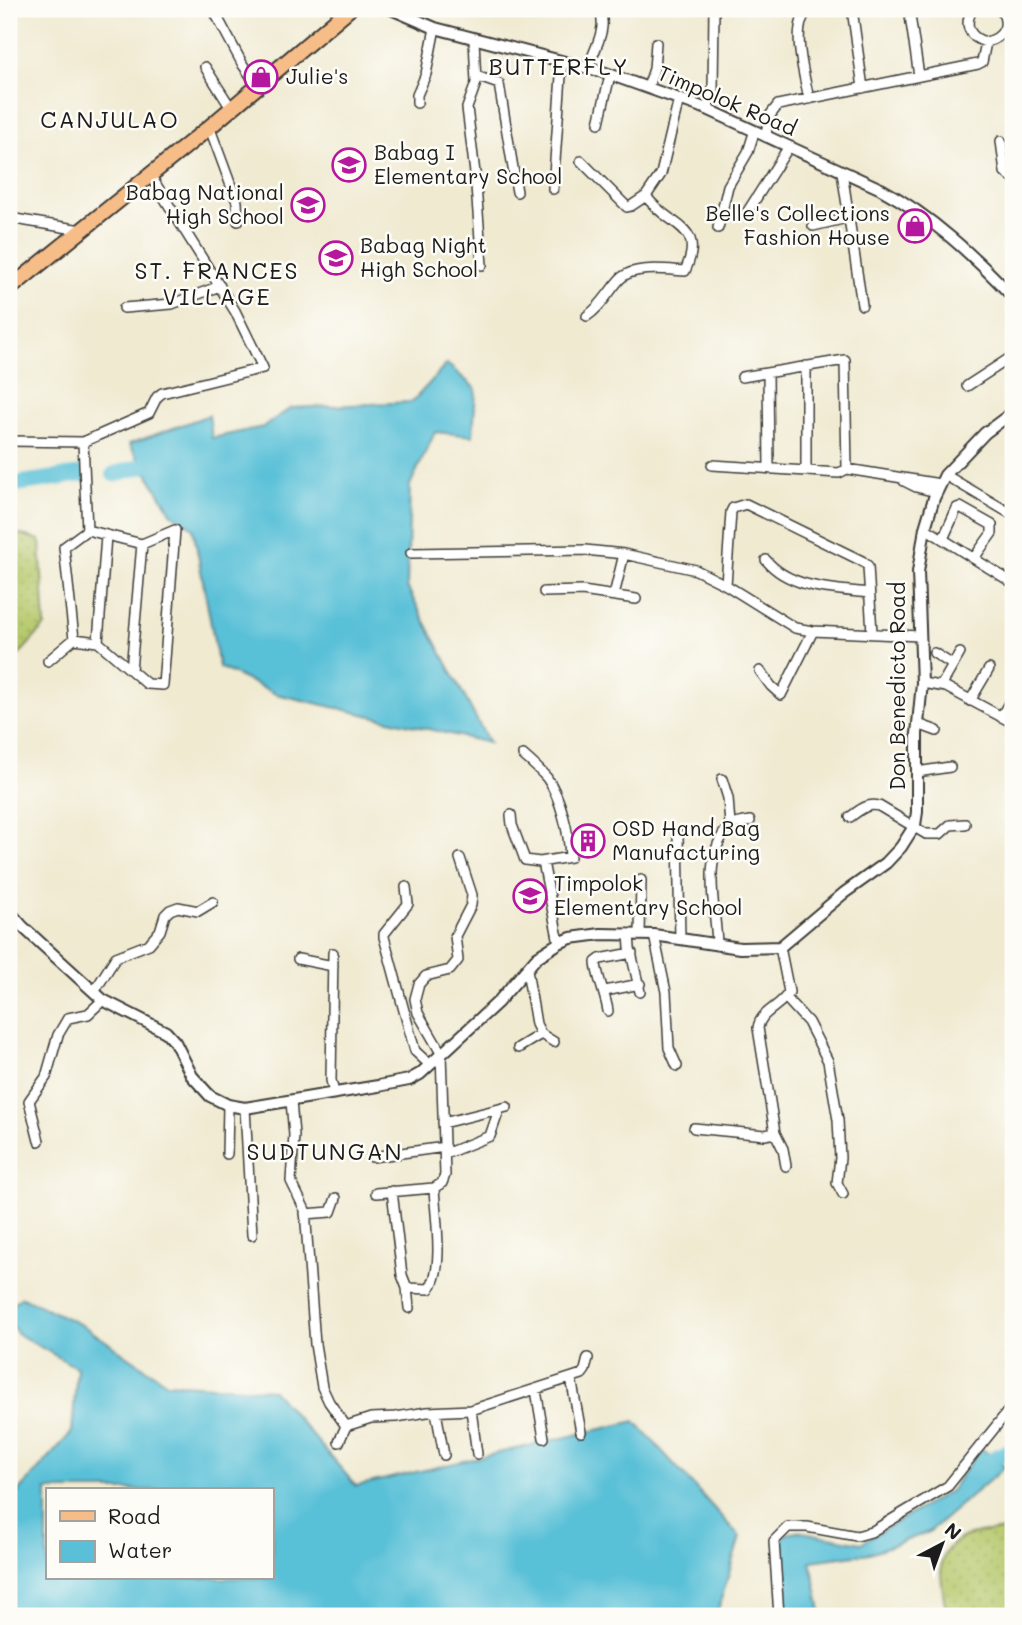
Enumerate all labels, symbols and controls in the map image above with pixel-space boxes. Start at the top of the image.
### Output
district label: BUTTERFLY [488,51,630,81]
shop icon: Julie's [242,58,280,96]
street label: Timpolok Road [654,58,801,141]
place label: Julie's [286,62,349,89]
district label: CANJULAO [40,104,180,134]
place label: Babag I Elementary School [374,138,562,189]
school or university icon: Babag I Elementary School [330,146,368,184]
place label: Babag National High School [126,178,284,229]
school or university icon: Babag National High School [289,186,327,224]
place label: Belle's Collections Fashion House [706,199,890,250]
shop icon: Belle's Collections Fashion House [896,207,934,245]
place label: Babag Night High School [360,231,487,282]
school or university icon: Babag Night High School [317,239,355,277]
district label: ST. FRANCES VILLAGE [135,255,299,311]
street label: Don Benedicto Road [883,582,910,790]
place label: OSD Hand Bag Manufacturing [612,814,760,865]
building icon: OSD Hand Bag Manufacturing [569,822,607,860]
place label: Timpolok Elementary School [554,869,742,920]
school or university icon: Timpolok Elementary School [511,877,549,915]
district label: SUDTUNGAN [246,1136,404,1166]
legend [46,1488,273,1580]
text: Road [108,1502,160,1529]
north arrow [906,1510,976,1580]
text: N [940,1517,967,1545]
text: Water [108,1536,172,1563]

